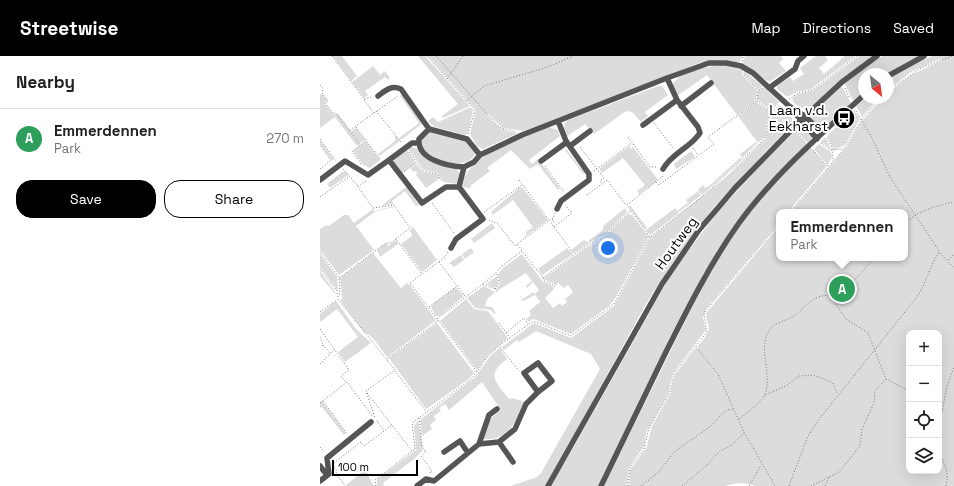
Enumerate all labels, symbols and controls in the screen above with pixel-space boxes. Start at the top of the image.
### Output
text: Streetwise [20,16,119,41]
text: Map [751,19,781,37]
text: Directions [803,19,871,37]
text: Saved [893,19,934,37]
north arrow [858,68,894,104]
text: Nearby [16,71,75,93]
place label: Laan v.d. Eekharst [769,101,828,135]
bus stop icon: Laan v.d. Eekharst [831,105,857,131]
text: Emmerdennen [54,121,157,140]
text: A [25,130,33,147]
text: 270 m [266,130,304,147]
text: Park [54,140,81,157]
button: Save [16,180,156,218]
button: Share [164,180,304,218]
popup [776,209,908,261]
street label: Houtweg [651,213,701,273]
text: Emmerdennen [791,217,893,236]
text: Park [791,236,818,253]
your location [598,238,618,258]
pin: A [829,274,855,304]
map controls [906,330,942,474]
button: + [906,330,942,366]
button: − [906,366,942,402]
button: locate [906,402,942,438]
button: layers [906,438,942,474]
scale bar [332,458,418,477]
text: 100 m [338,460,369,474]

